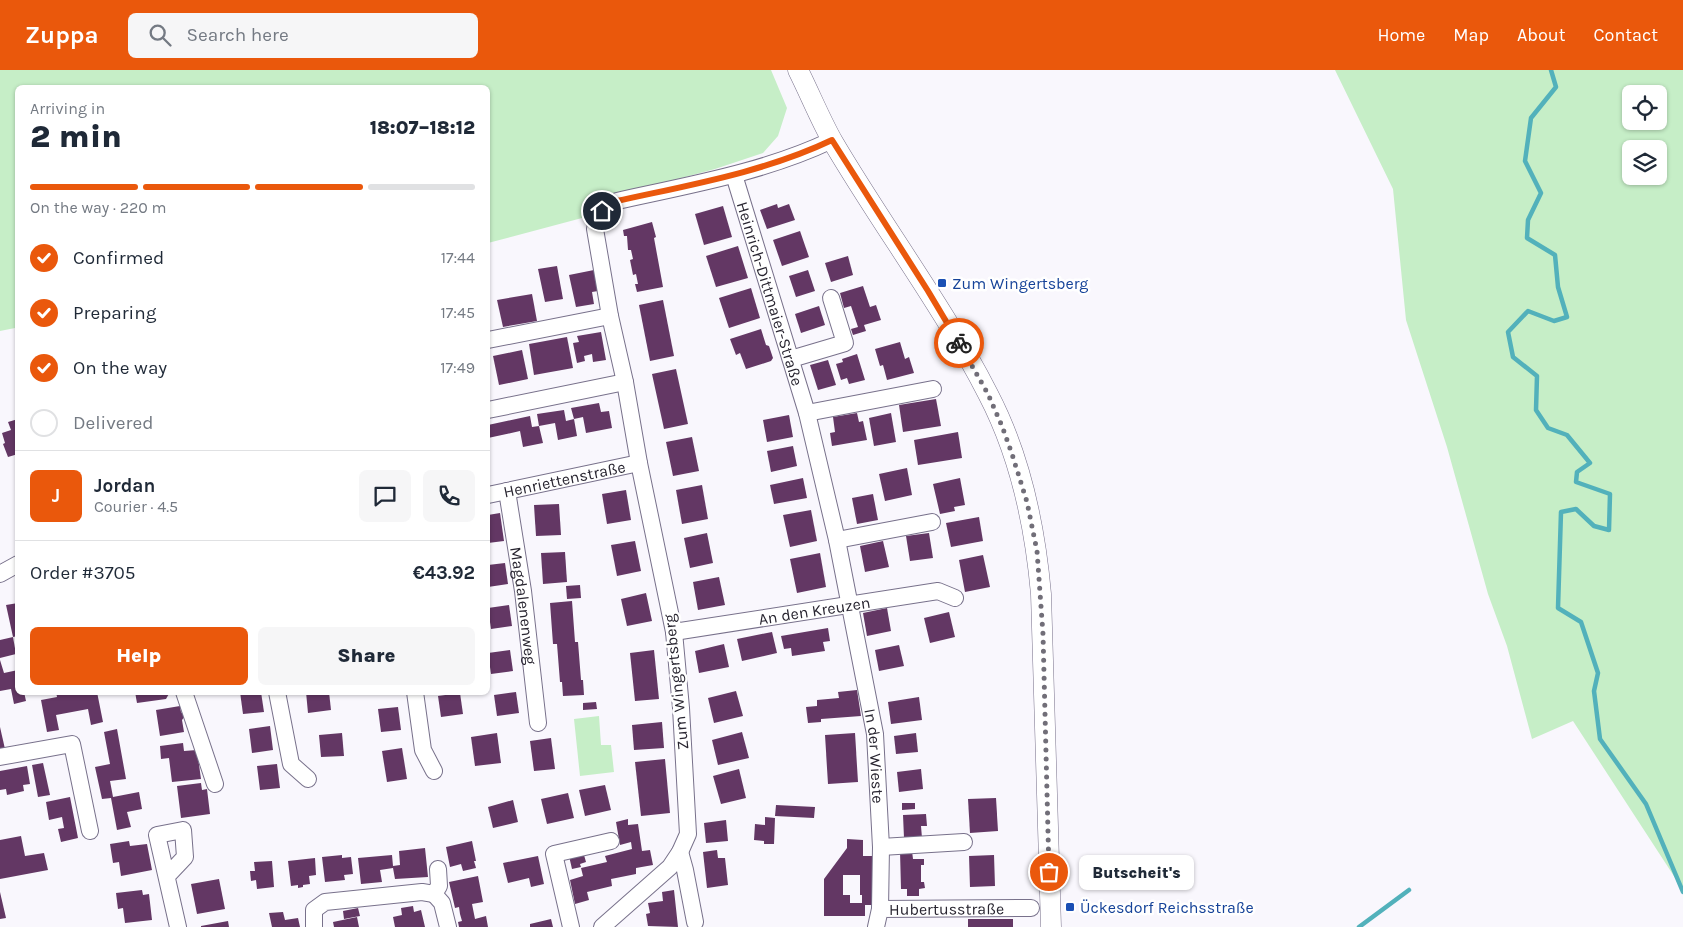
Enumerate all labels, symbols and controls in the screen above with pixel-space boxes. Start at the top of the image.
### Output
search box [128,13,478,58]
text: Zuppa [25,21,98,49]
icon: search [146,21,174,49]
text: Search here [186,24,289,46]
text: Home [1377,24,1425,46]
text: Map [1453,24,1489,46]
text: About [1517,24,1566,46]
text: Contact [1594,24,1658,46]
map controls [1622,85,1667,185]
button: locate [1622,85,1667,130]
text: Arriving in [30,99,105,118]
text: 18:07–18:12 [370,117,475,139]
text: 2 min [30,118,122,155]
button: layers [1622,140,1667,185]
pin [581,190,623,232]
icon: home [588,197,616,225]
text: On the way · 220 m [30,198,167,217]
street label: Heinrich-Dittmaier-Straße [733,199,808,388]
icon: check [30,244,58,272]
text: Confirmed [73,247,164,269]
text: 17:44 [441,248,475,267]
place label: Zum Wingertsberg [952,274,1088,293]
marker: Zum Wingertsberg [936,277,948,289]
icon: check [30,299,58,327]
text: Preparing [73,302,156,324]
text: 17:45 [441,303,475,322]
courier [934,318,984,368]
icon: bike [945,329,973,357]
icon: check [30,354,58,382]
text: On the way [73,357,167,379]
text: 17:49 [440,358,475,377]
text: Delivered [73,412,153,434]
street label: Henriettenstraße [501,457,627,501]
button: chat [359,470,411,522]
button: phone [423,470,475,522]
text: Jordan [94,475,155,497]
text: J [52,485,60,507]
text: Courier · 4.5 [94,497,178,516]
street label: Magdalenenweg [507,545,541,666]
text: Order #3705 [30,562,136,584]
text: €43.92 [413,562,475,584]
street label: An den Kreuzen [757,592,871,628]
street label: Zum Wingertsberg [659,613,693,751]
button: Help [30,627,248,685]
button: Share [258,627,475,685]
street label: In der Wieste [861,707,888,804]
pin [1028,851,1070,893]
callout: Butscheit's [1079,854,1194,890]
icon: bag [1035,858,1063,886]
text: Butscheit's [1092,863,1181,882]
place label: Ückesdorf Reichsstraße [1080,898,1254,917]
street label: Hubertusstraße [889,899,1004,918]
marker: Ückesdorf Reichsstraße [1064,901,1076,913]

